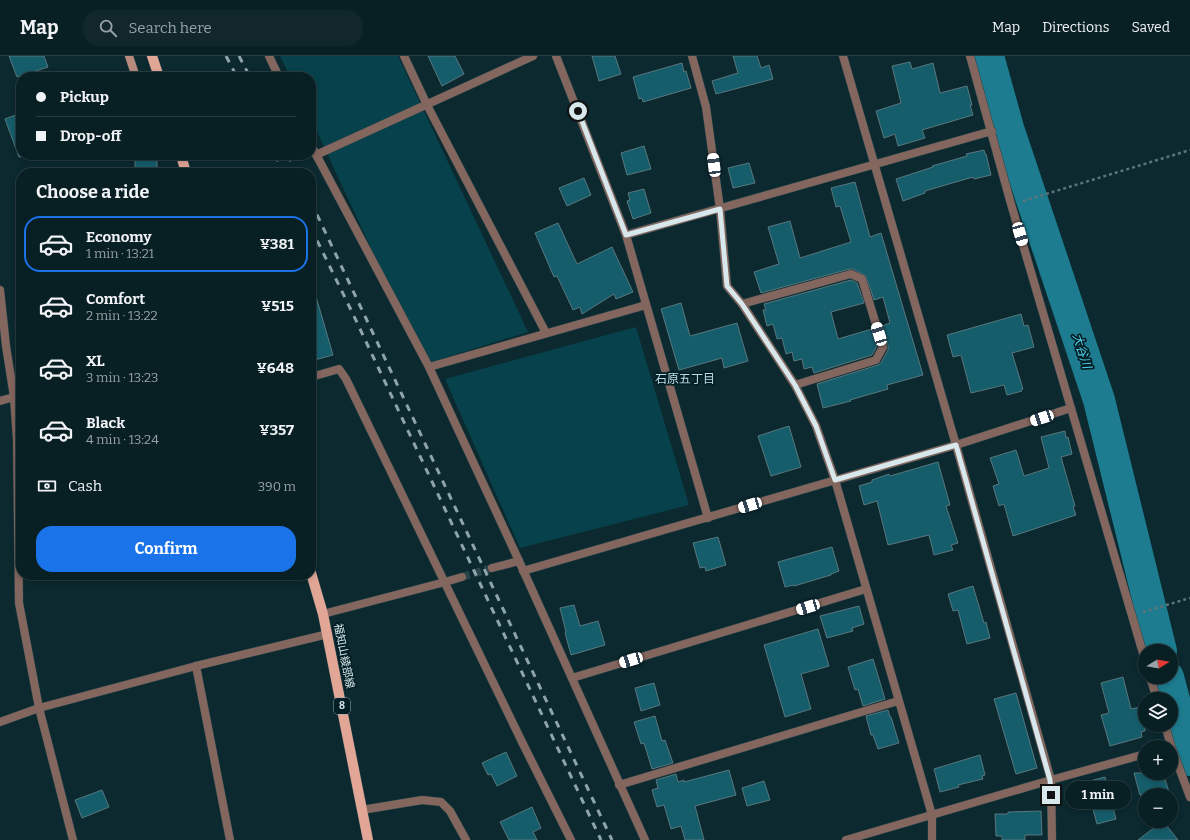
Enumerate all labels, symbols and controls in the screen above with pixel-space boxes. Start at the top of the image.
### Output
search box [83,10,363,46]
text: Map [20,16,59,39]
icon: search [97,17,119,39]
text: Search here [129,19,212,37]
text: Map [992,19,1020,36]
text: Directions [1042,19,1110,36]
text: Saved [1132,19,1170,36]
text: Pickup [60,88,109,106]
route start [569,102,587,120]
text: Drop-off [60,127,121,145]
car [707,152,721,178]
text: Choose a ride [36,181,149,203]
car [1011,221,1029,247]
icon: car [38,226,74,262]
text: Economy [86,228,152,246]
text: ¥381 [260,235,294,253]
text: 1 min · 13:21 [86,246,154,261]
icon: car [38,288,74,324]
text: Comfort [86,290,145,308]
text: ¥515 [261,297,294,315]
text: 2 min · 13:22 [86,308,158,323]
car [870,321,888,347]
water label: 大谷川 [1070,332,1095,372]
icon: car [38,350,74,386]
text: XL [86,352,105,370]
text: ¥648 [256,359,294,377]
text: 3 min · 13:23 [86,370,158,385]
district label: 石原五丁目 [655,372,715,386]
car [1029,409,1055,427]
icon: car [38,412,74,448]
text: Black [86,414,125,432]
text: ¥357 [259,421,294,439]
text: 4 min · 13:24 [86,432,159,447]
icon: cash [36,475,58,497]
text: Cash [68,477,102,495]
text: 390 m [258,479,296,494]
car [737,496,763,514]
button: Confirm [36,526,296,572]
car [795,598,821,616]
street label: 福知山綾部線 [331,622,357,690]
north arrow [1138,644,1178,684]
map controls [1138,644,1178,828]
car [618,651,644,669]
button: layers [1138,692,1178,732]
road number: 8 [334,698,350,714]
button: + [1138,740,1178,780]
callout: 1 min [1065,781,1131,809]
route end [1042,786,1060,804]
text: 1 min [1082,787,1114,802]
button: − [1138,788,1178,828]

